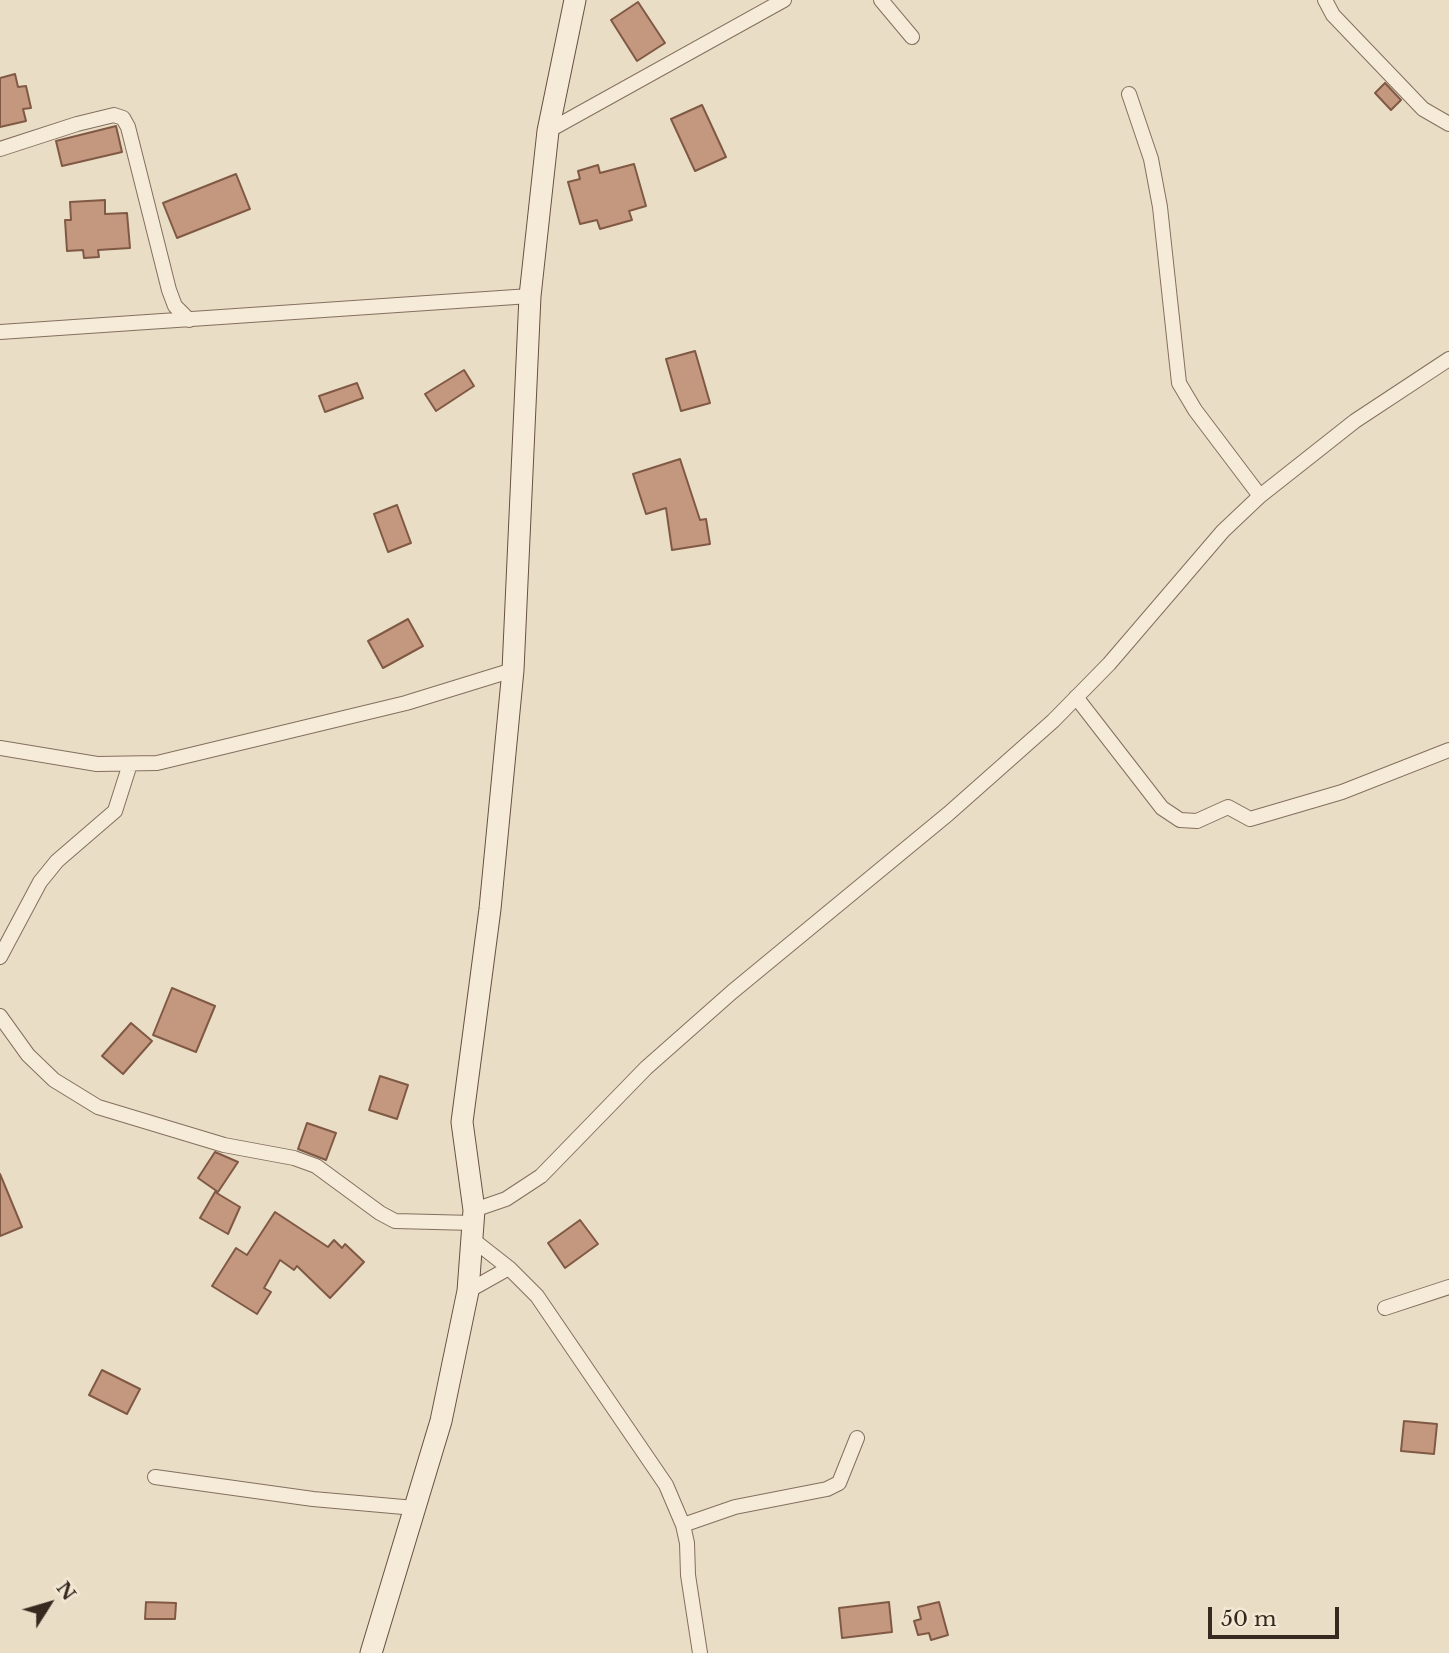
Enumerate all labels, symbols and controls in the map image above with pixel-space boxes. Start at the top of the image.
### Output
north arrow [14,1569,84,1639]
text: N [52,1577,81,1605]
scale bar [1211,1594,1342,1638]
text: 50 m [1221,1606,1276,1632]

